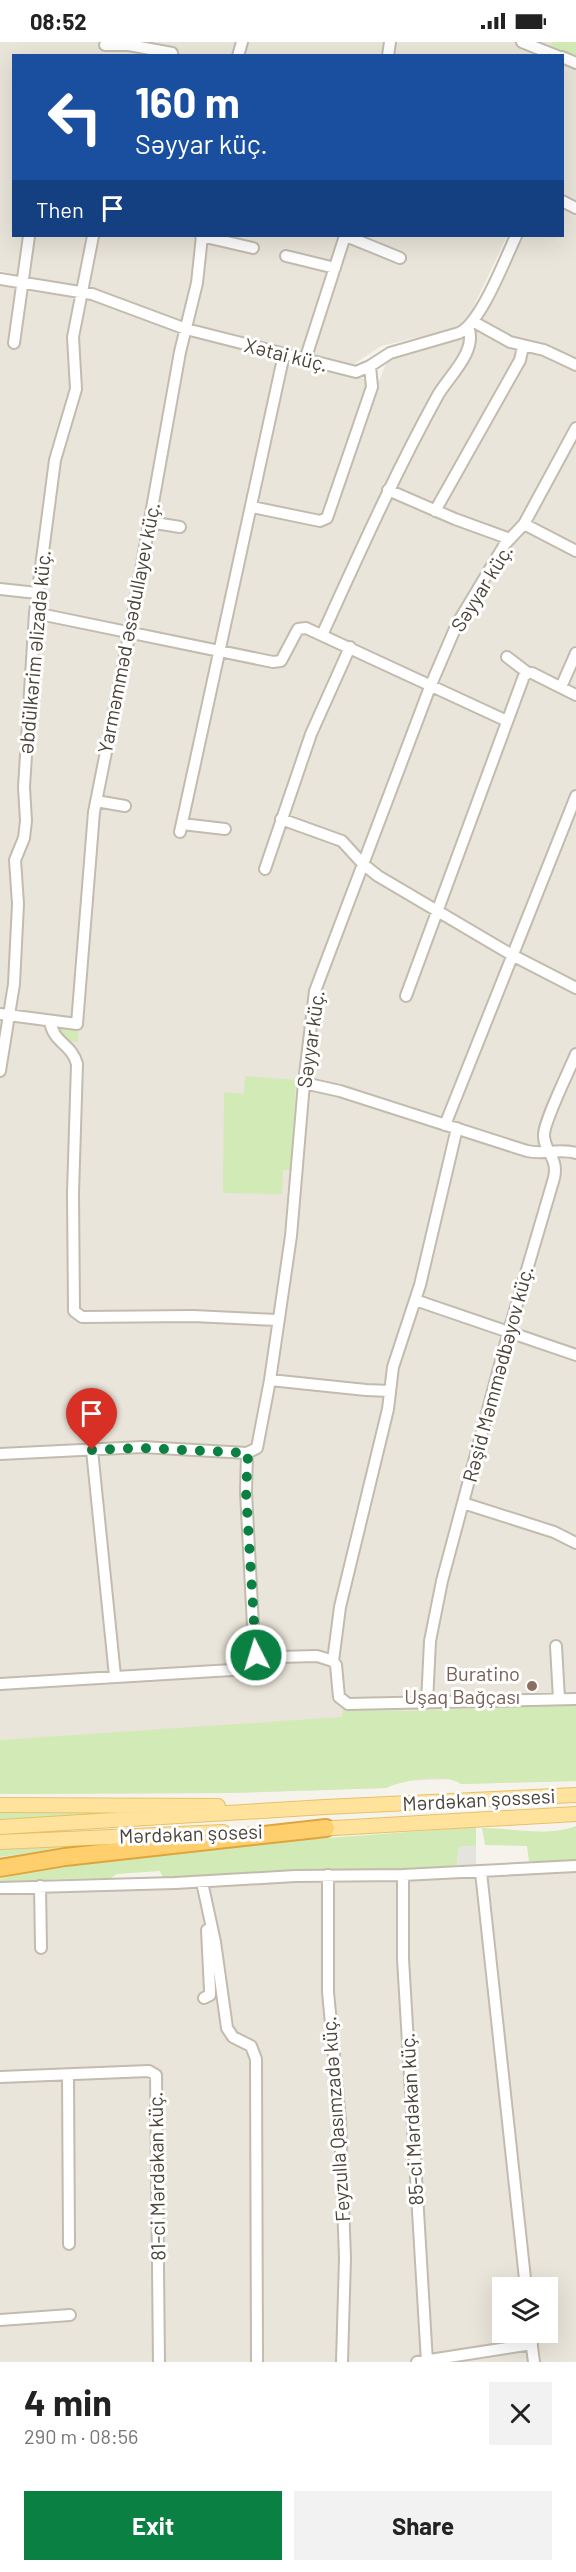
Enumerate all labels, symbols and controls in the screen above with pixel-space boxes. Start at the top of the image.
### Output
text: 08:52 [30,8,87,34]
text: 160 m [135,76,240,126]
icon: left [36,78,114,156]
text: Səyyar küç. [135,127,268,159]
icon: arrive [96,192,129,225]
text: Then [36,196,84,222]
street label: Xətai küç. [242,332,331,376]
street label: Yarməmməd Əsədullayev küç. [92,500,164,756]
street label: Səyyar küç. [445,539,517,636]
street label: Əbdülkərim Əlizadə küç. [13,549,55,755]
street label: Səyyar küç. [291,989,329,1089]
street label: Rəşid Məmmədbəyov küç. [457,1263,537,1485]
pin [66,1388,117,1450]
icon: arrive [75,1397,108,1430]
position arrow [224,1623,288,1687]
place label: Buratino Uşaq Bağçası [404,1661,520,1708]
marker: Buratino Uşaq Bağçası [525,1679,539,1693]
street label: Mərdəkan şossesi [402,1783,556,1815]
street label: Mərdəkan şosesi [119,1818,263,1848]
street label: Feyzulla Qasımzadə küç. [316,2015,354,2223]
street label: 85-ci Mərdəkan küç. [394,2032,428,2206]
street label: 81-ci Mərdəkan küç. [143,2091,169,2261]
map controls [492,2277,558,2343]
button: layers [492,2277,558,2343]
text: 4 min [24,2380,112,2423]
button: close [489,2382,552,2445]
text: 290 m · 08:56 [24,2424,138,2448]
button: Exit [24,2491,282,2560]
button: Share [294,2491,552,2560]

